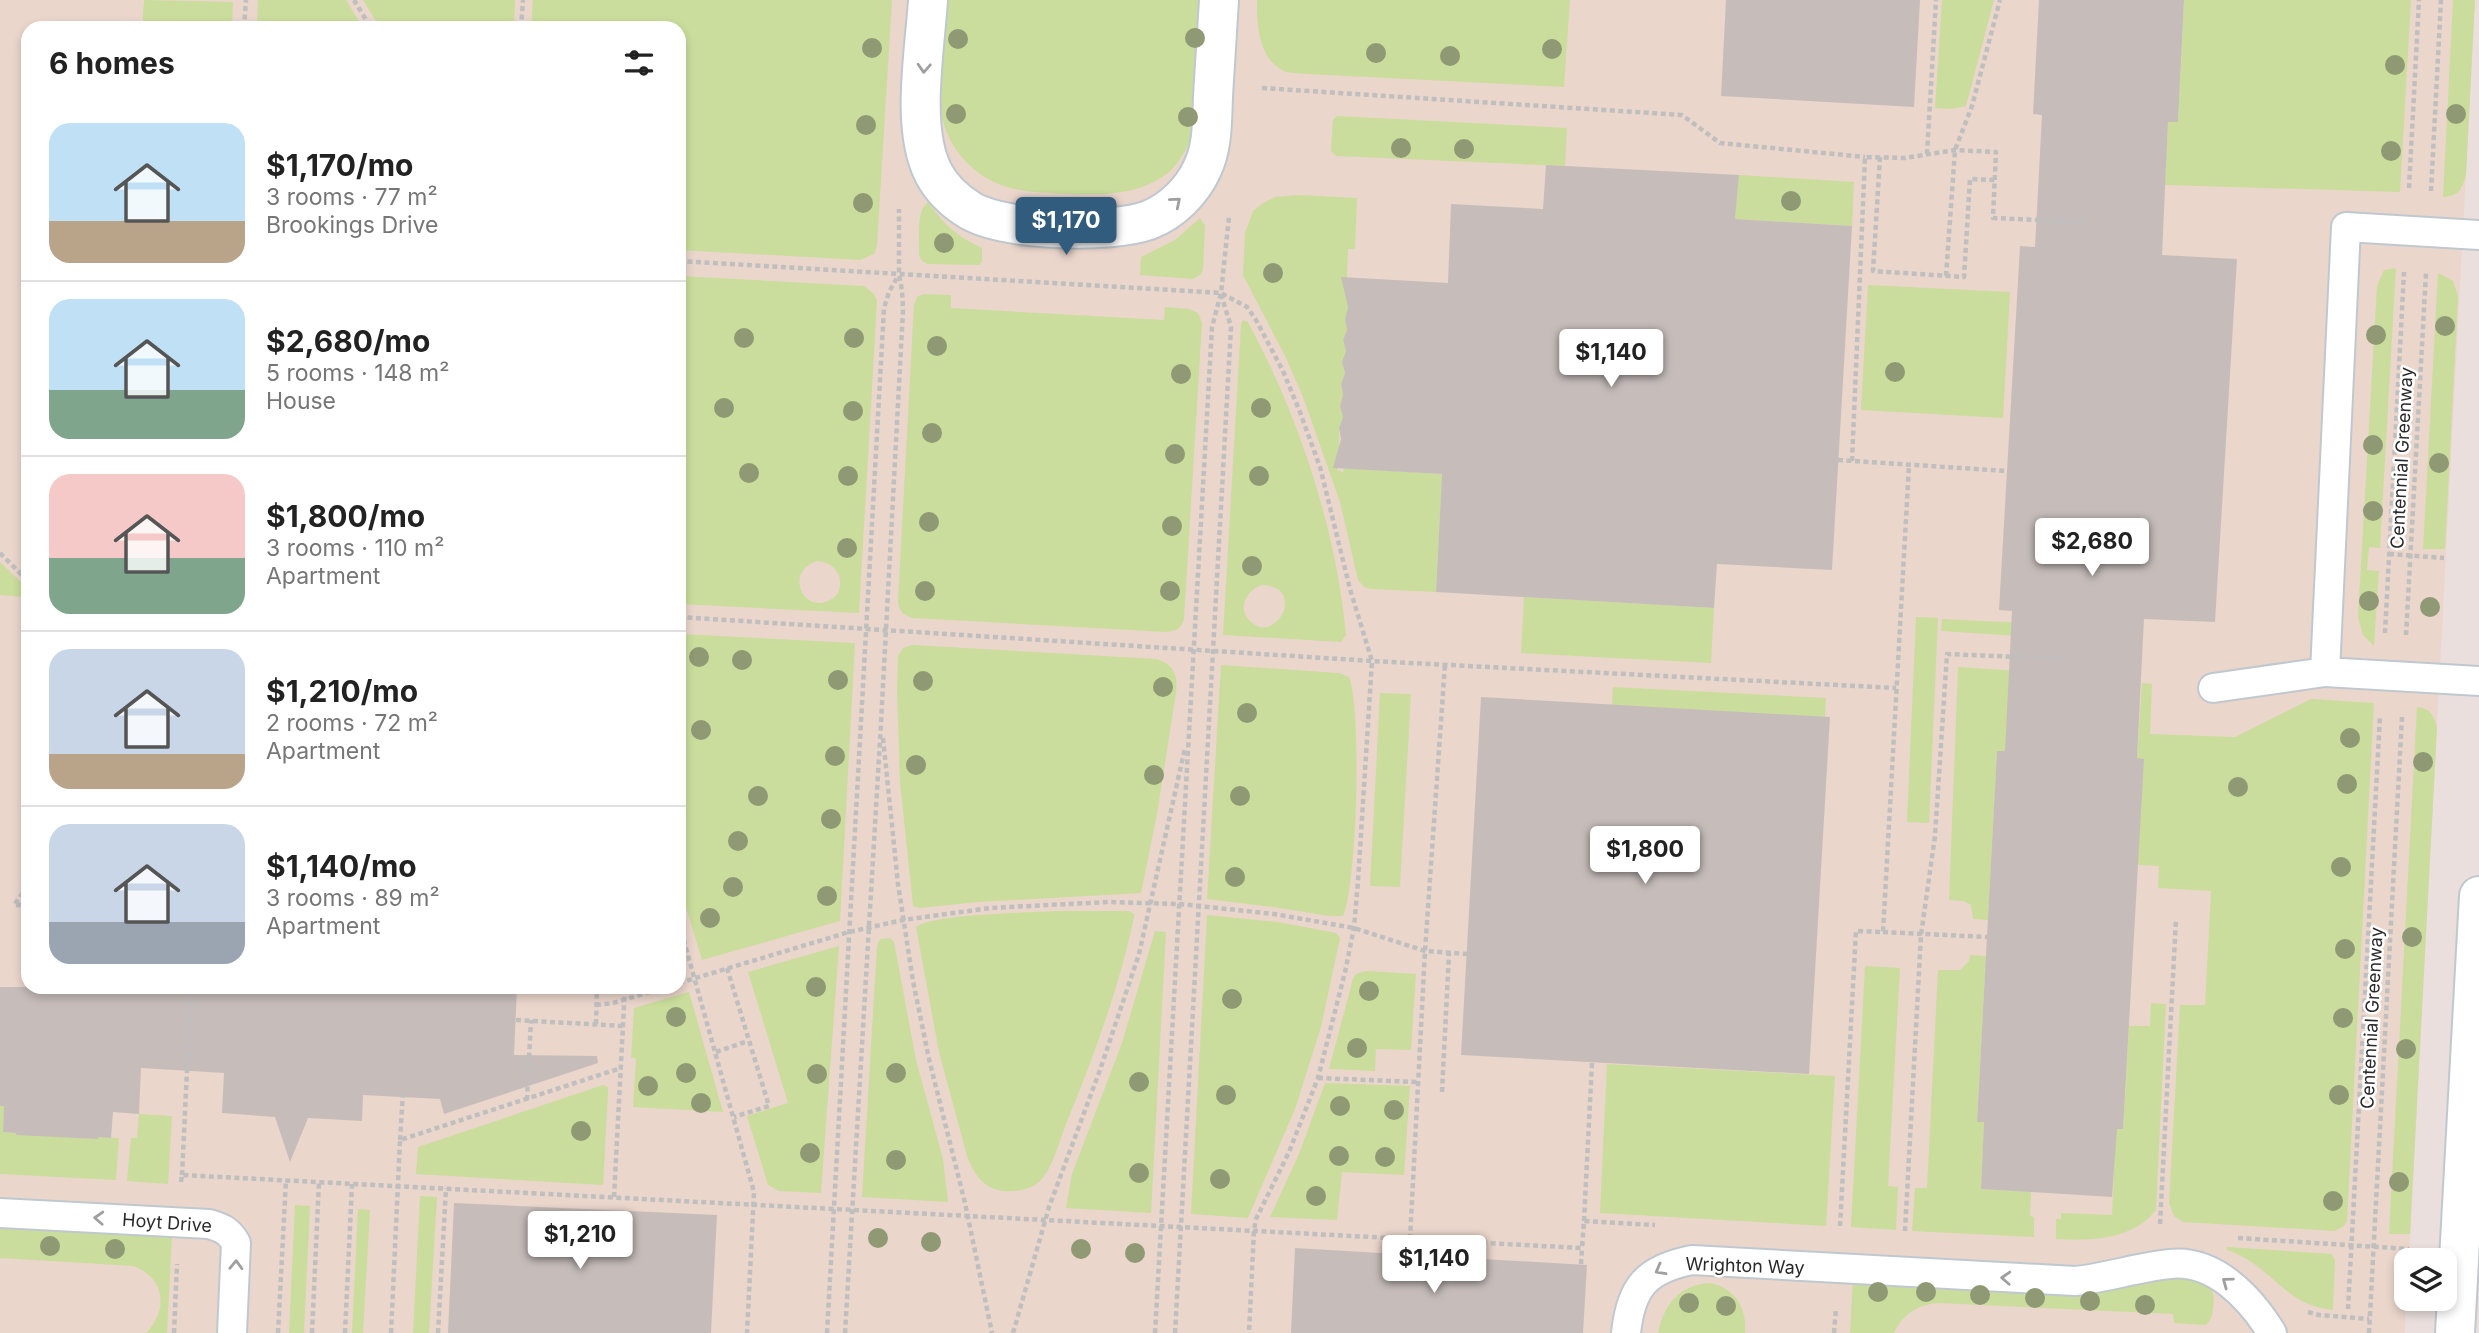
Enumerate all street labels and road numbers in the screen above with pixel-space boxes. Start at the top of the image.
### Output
street label: Centennial Greenway [2386,367,2417,549]
street label: Centennial Greenway [2356,927,2387,1109]
street label: Hoyt Drive [121,1209,213,1236]
street label: Wrighton Way [1685,1253,1805,1278]

